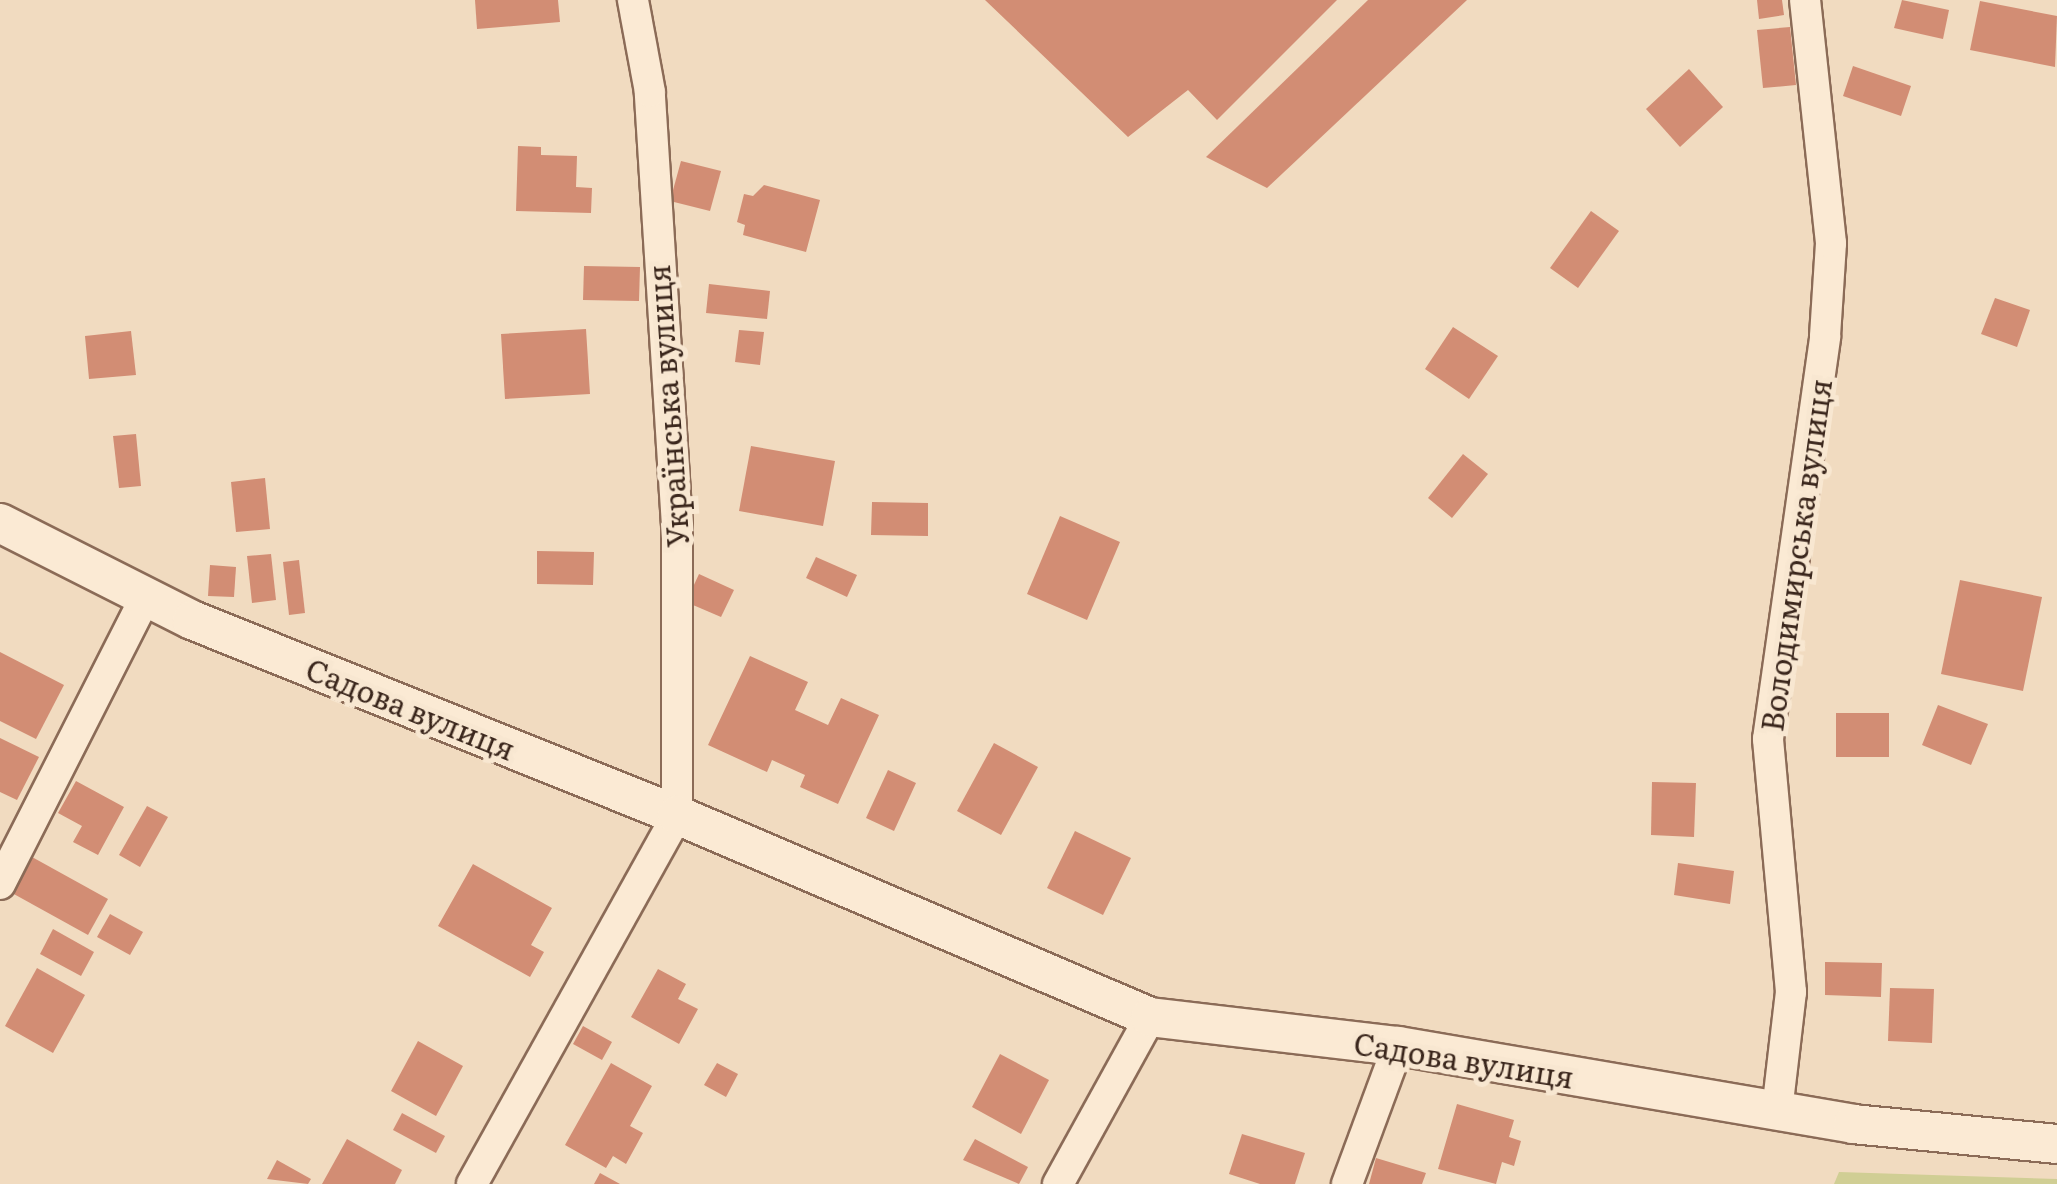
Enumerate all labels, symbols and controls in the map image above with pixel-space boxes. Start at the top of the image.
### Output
street label: Українська вулиця [639,264,695,548]
street label: Володимирська вулиця [1752,376,1838,734]
street label: Садова вулиця [301,650,521,766]
street label: Садова вулиця [1352,1024,1576,1094]

